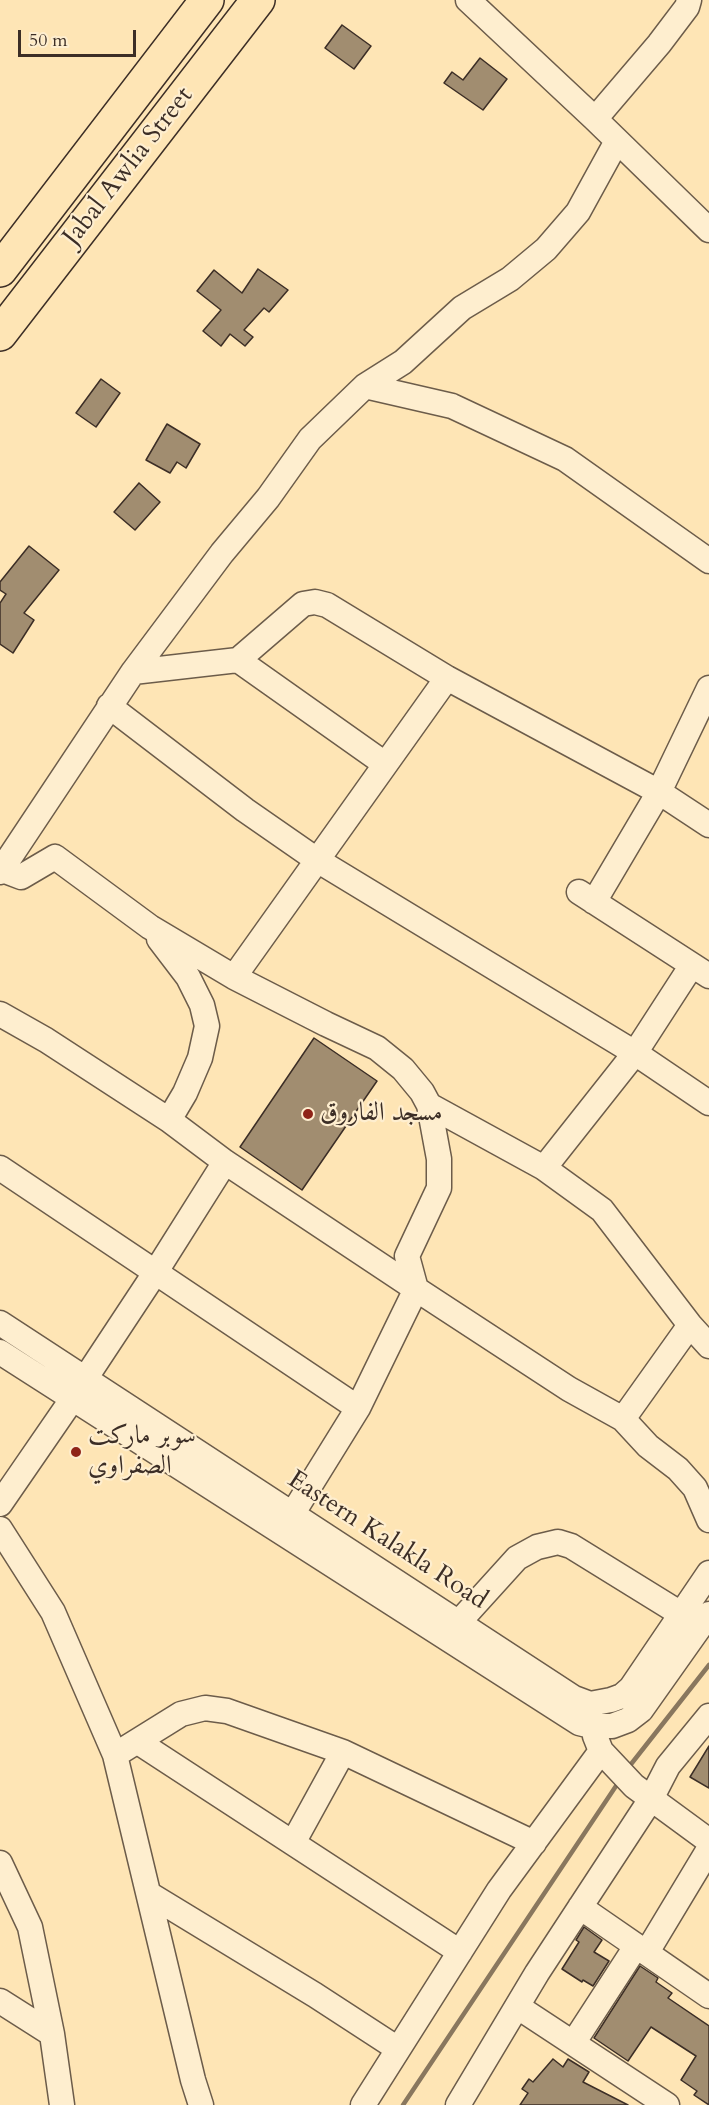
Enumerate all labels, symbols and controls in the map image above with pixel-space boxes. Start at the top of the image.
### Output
scale bar [21,18,140,56]
text: 50 m [29,28,68,53]
street label: Jabal Awlia Street [57,81,201,253]
place label: مسجد الفاروق [320,1098,443,1130]
marker: مسجد الفاروق [301,1107,315,1121]
place label: سوبر ماركت الصفراوي [88,1421,196,1482]
marker: سوبر ماركت الصفراوي [69,1445,83,1459]
street label: Eastern Kalakla Road [281,1465,493,1617]

